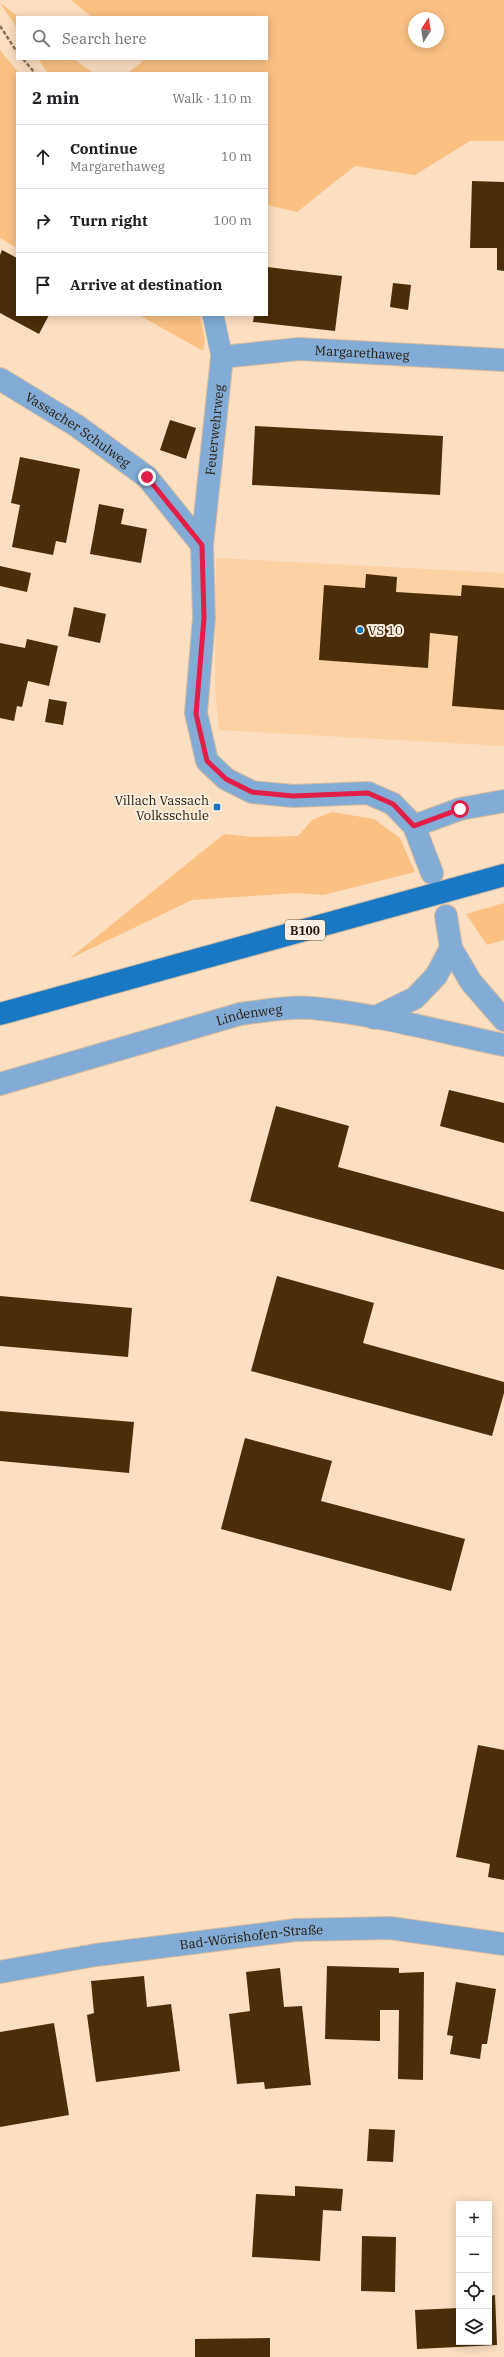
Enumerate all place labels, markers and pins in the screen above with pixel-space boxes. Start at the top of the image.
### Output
place label: VS 10 [368,622,403,639]
marker: VS 10 [355,625,365,635]
place label: Villach Vassach Volksschule [114,792,209,824]
marker: Villach Vassach Volksschule [212,802,222,812]

